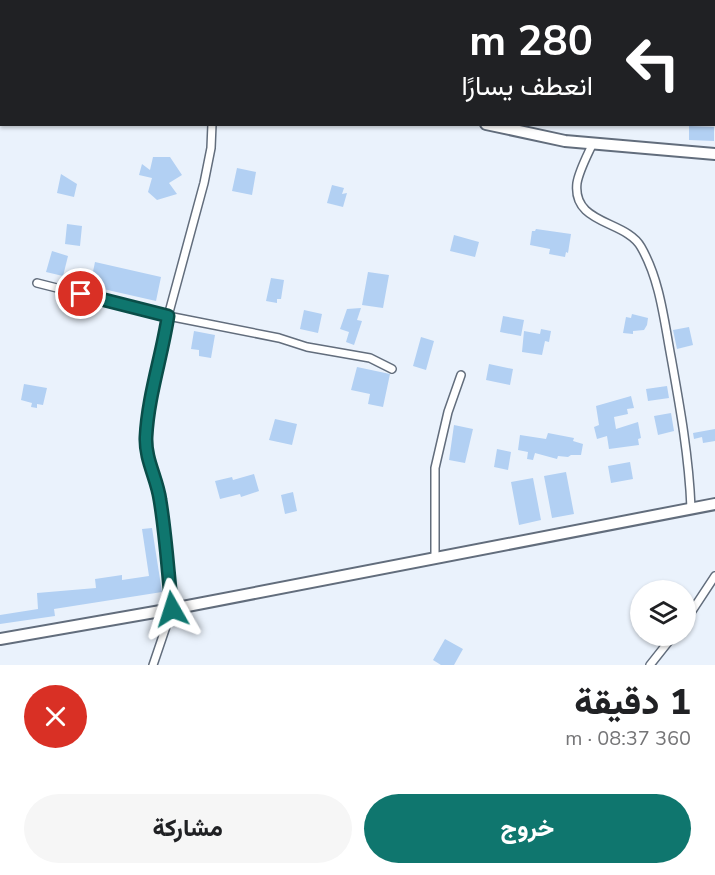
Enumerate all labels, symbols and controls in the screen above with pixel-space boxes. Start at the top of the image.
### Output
text: 280 m [469,13,593,70]
icon: left [614,24,692,102]
text: انعطف يسارًا [461,68,593,105]
pin [55,268,106,319]
icon: arrive [64,277,97,310]
position arrow [140,577,204,641]
map controls [630,580,696,646]
button: layers [630,580,696,646]
text: 1 دقيقة [574,678,691,727]
button: close [24,685,87,748]
text: 360 m · 08:37 [565,725,691,752]
button: مشاركة [24,794,352,863]
button: خروج [364,794,691,863]

